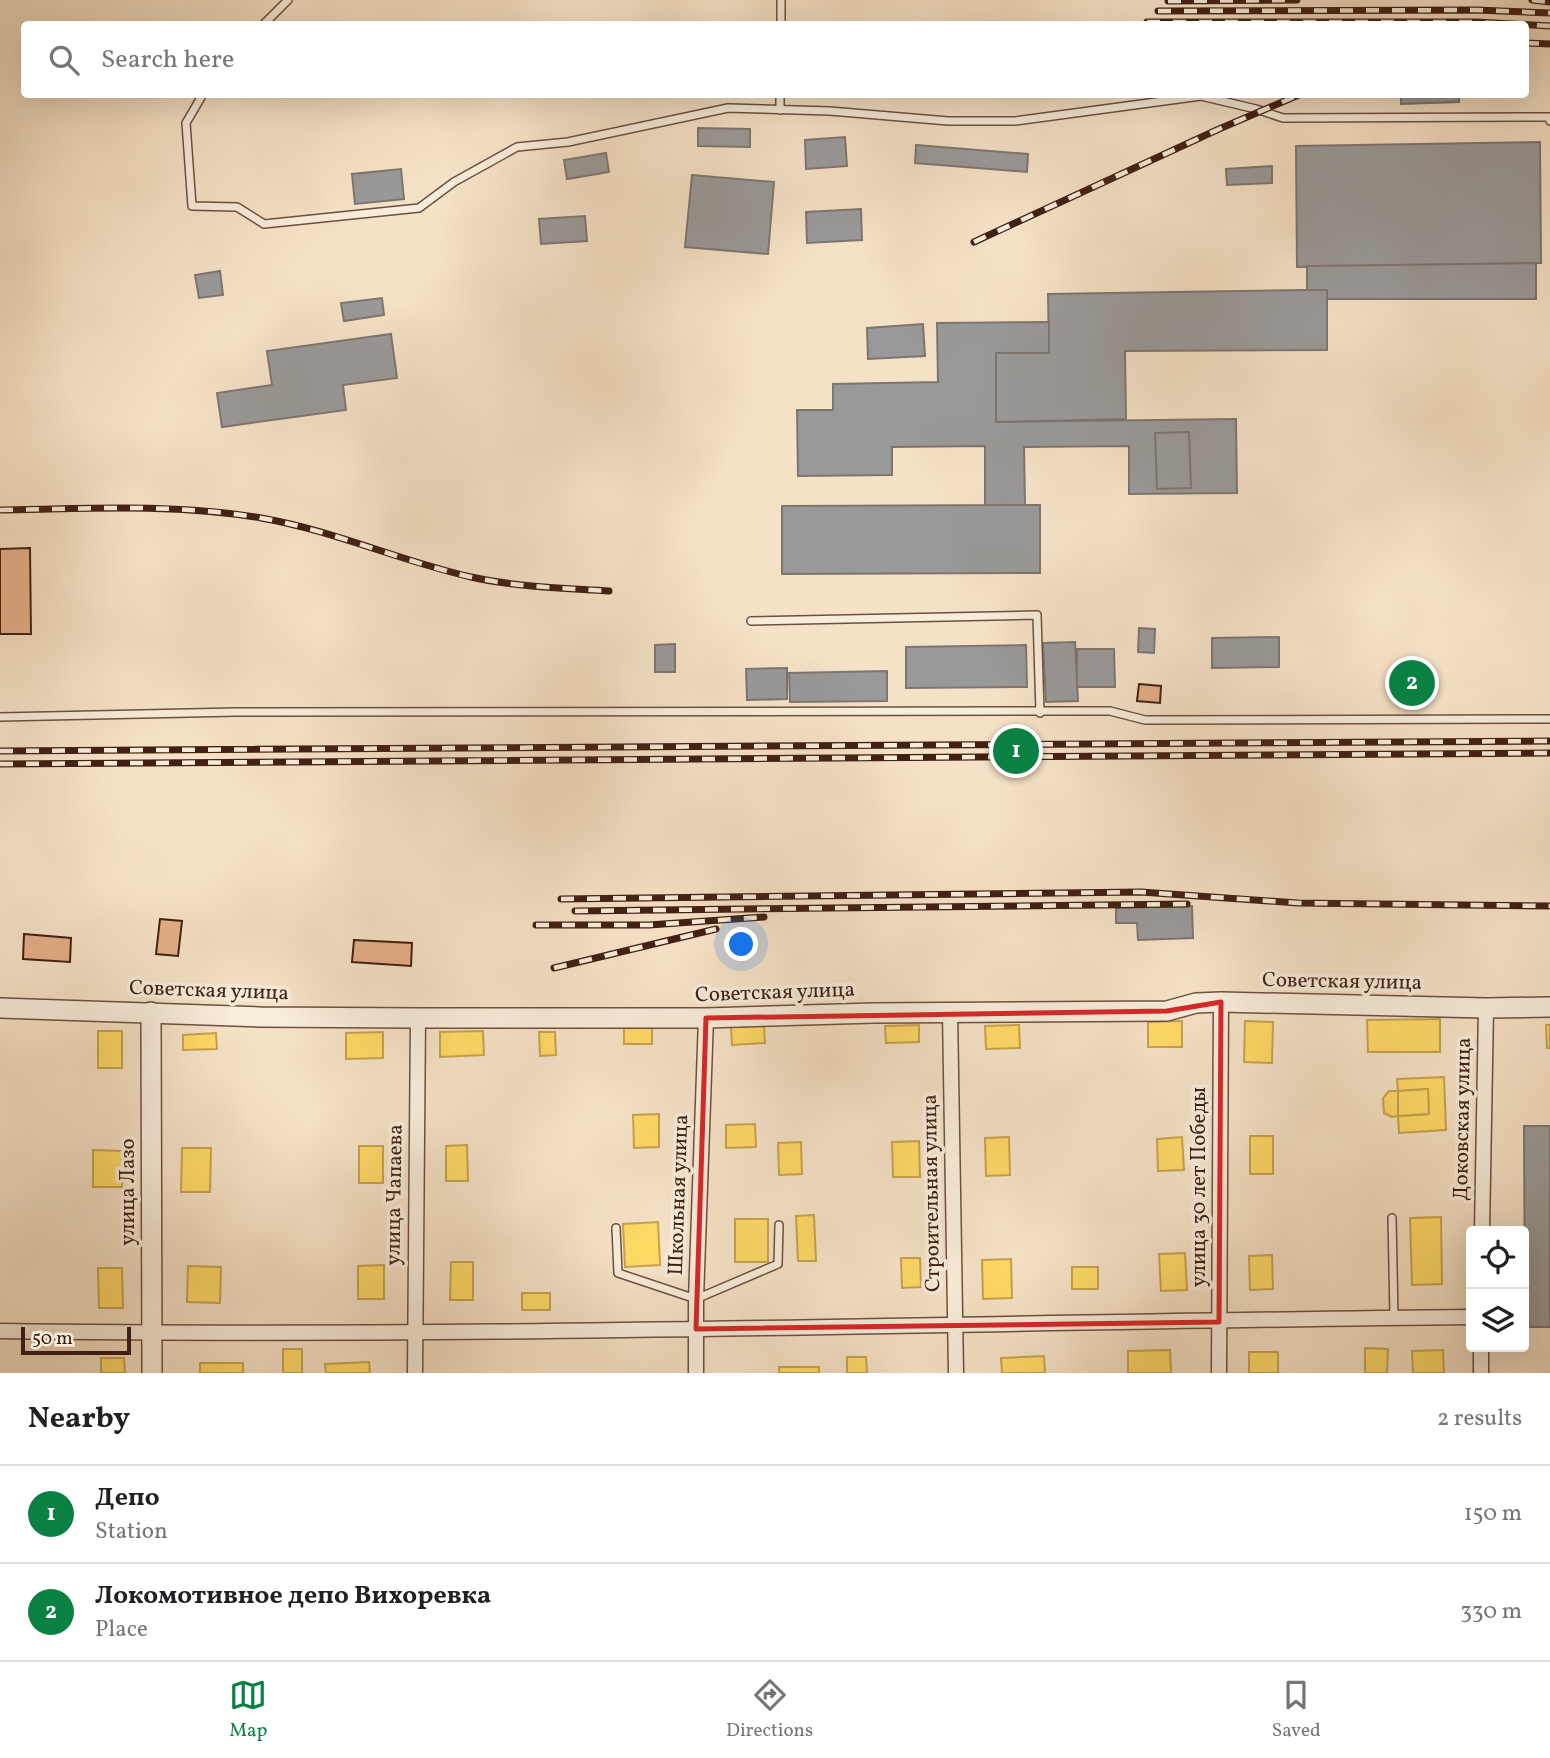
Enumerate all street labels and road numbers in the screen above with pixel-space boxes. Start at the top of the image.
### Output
street label: Советская улица [1262,966,1422,998]
street label: Советская улица [129,974,289,1008]
street label: Советская улица [695,976,855,1010]
street label: Доковская улица [1447,1037,1479,1201]
street label: улица 30 лет Победы [1185,1087,1214,1287]
street label: Строительная улица [916,1094,948,1292]
street label: Школьная улица [662,1114,696,1276]
street label: улица Чапаева [379,1124,411,1266]
street label: улица Лазо [114,1138,143,1246]

